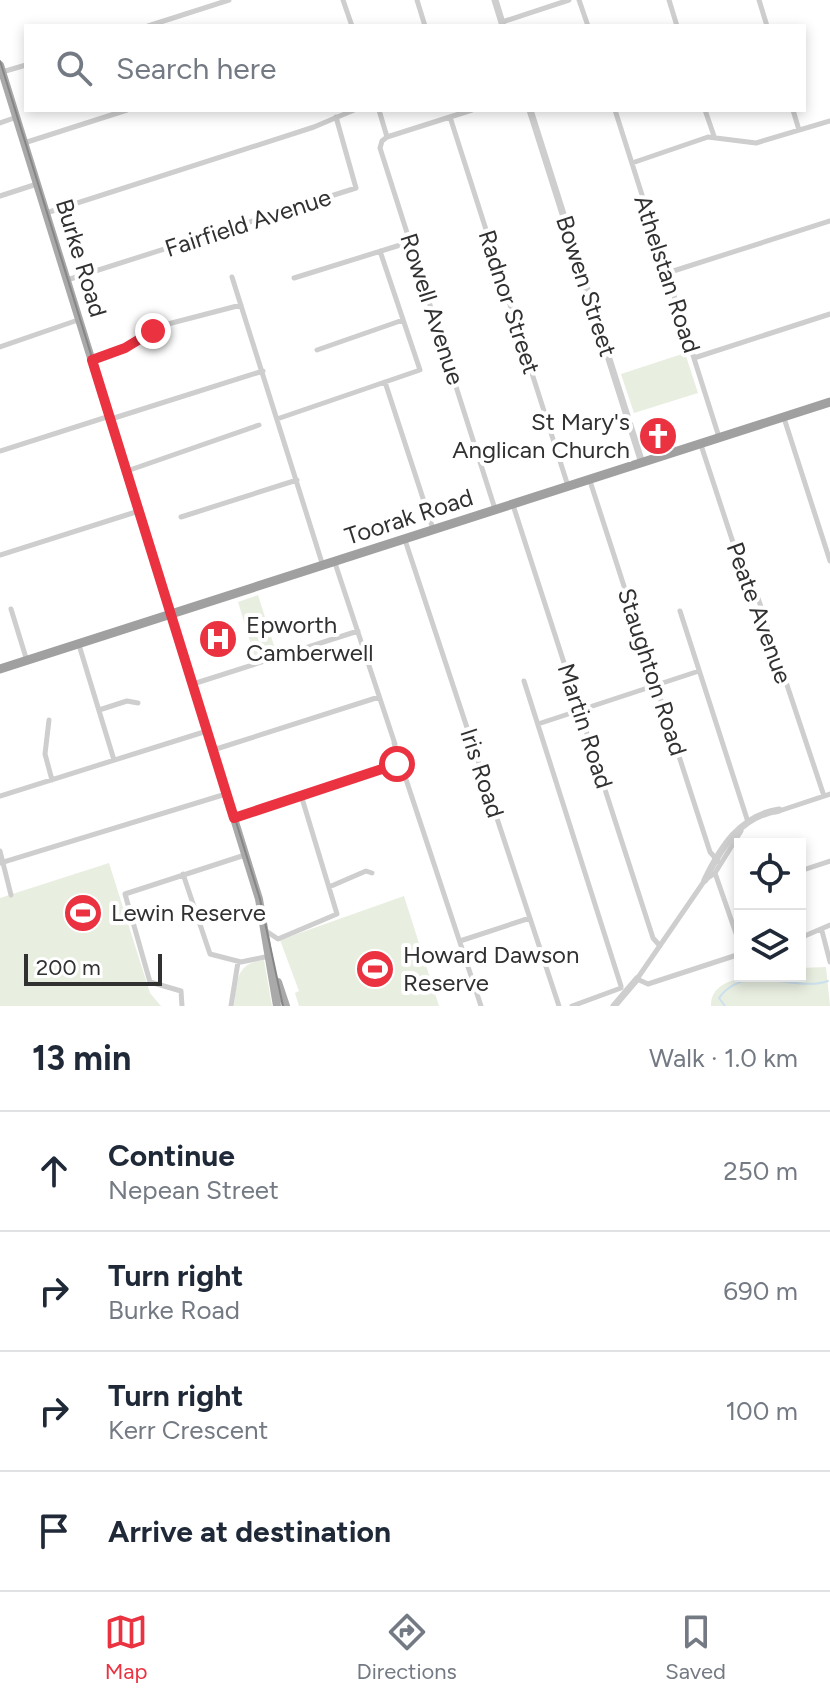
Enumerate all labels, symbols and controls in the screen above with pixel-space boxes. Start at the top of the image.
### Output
search box [24,24,806,112]
icon: search [52,46,96,90]
text: Search here [116,50,276,87]
street label: Fairfield Avenue [161,182,334,263]
street label: Athelstan Road [628,191,707,356]
street label: Burke Road [50,195,113,320]
street label: Bowen Street [550,212,623,360]
street label: Radnor Street [473,226,546,378]
street label: Rowell Avenue [394,229,471,388]
route end [135,313,171,349]
place label: St Mary's Anglican Church [452,407,630,464]
church icon: St Mary's Anglican Church [637,415,679,457]
street label: Toorak Road [341,482,476,551]
street label: Peate Avenue [720,538,798,687]
street label: Staughton Road [612,584,693,759]
place label: Epworth Camberwell [246,610,373,667]
hospital icon: Epworth Camberwell [197,618,239,660]
street label: Martin Road [552,660,619,792]
street label: Iris Road [454,724,511,821]
route start [379,746,415,782]
map controls [734,838,806,982]
button: locate [734,838,806,910]
sports icon: Lewin Reserve [62,892,104,934]
place label: Lewin Reserve [111,898,266,927]
button: layers [734,910,806,982]
place label: Howard Dawson Reserve [403,940,579,997]
sports icon: Howard Dawson Reserve [354,948,396,990]
scale bar [24,950,162,986]
text: 200 m [36,954,101,981]
text: 13 min [32,1038,131,1079]
text: Walk · 1.0 km [649,1042,798,1074]
text: Continue [108,1137,235,1174]
icon: ahead [32,1149,76,1193]
text: 250 m [723,1155,798,1187]
text: Nepean Street [108,1174,279,1206]
text: Turn right [108,1257,243,1294]
icon: right [32,1269,76,1313]
text: 690 m [723,1275,798,1307]
text: Burke Road [108,1294,240,1326]
text: Turn right [108,1377,243,1414]
icon: right [32,1389,76,1433]
text: 100 m [725,1395,798,1427]
text: Kerr Crescent [108,1414,268,1446]
icon: arrive [32,1509,76,1553]
text: Arrive at destination [108,1513,391,1550]
tab: Map [104,1610,148,1685]
tab: Directions [357,1610,457,1685]
tab: Saved [665,1610,726,1685]

